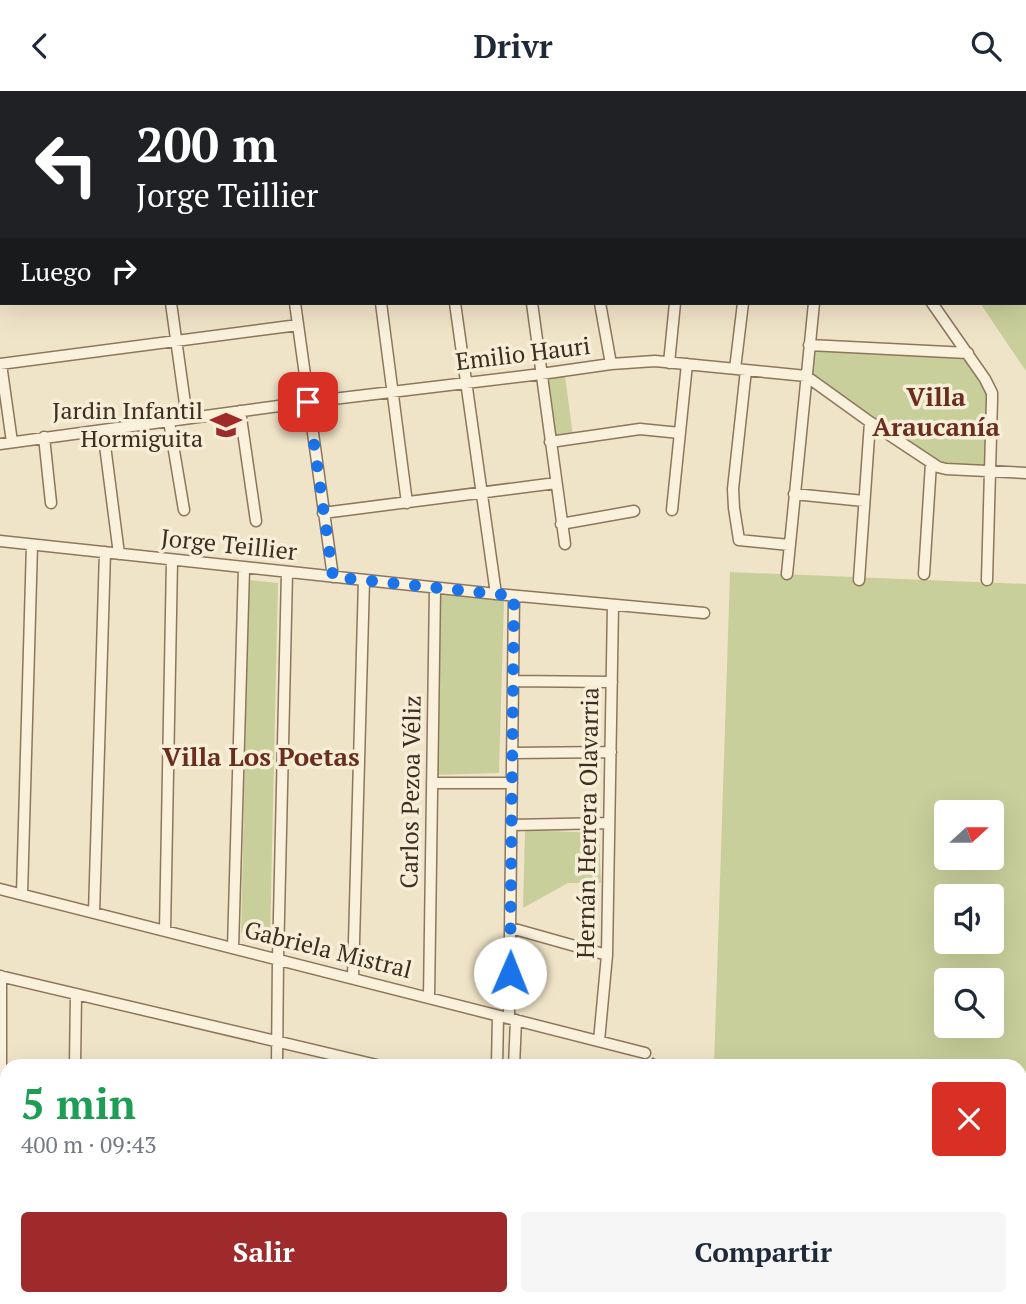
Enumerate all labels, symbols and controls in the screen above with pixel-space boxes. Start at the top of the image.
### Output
text: Drivr [473,25,553,67]
icon: back [21,27,59,65]
icon: search [967,27,1005,65]
text: 200 m [136,111,278,176]
icon: left [21,119,112,210]
text: Jorge Teillier [136,174,318,216]
icon: right [105,252,143,290]
text: Luego [21,254,91,288]
street label: Emilio Hauri [454,329,592,377]
pin [278,372,338,432]
district label: Villa Araucanía [872,379,1000,443]
icon: arrive [289,383,327,421]
place label: Jardin Infantil Hormiguita [52,394,203,454]
school or university icon: Jardin Infantil Hormiguita [209,408,243,442]
street label: Jorge Teillier [159,521,300,567]
street label: Hernán Herrera Olavarria [569,687,605,959]
street label: Carlos Pezoa Véliz [392,695,428,889]
district label: Villa Los Poetas [162,739,360,773]
north arrow [934,800,1004,870]
map controls [934,800,1004,1038]
button: sound [934,884,1004,954]
street label: Gabriela Mistral [241,913,415,985]
position arrow [473,936,547,1010]
button: search [934,968,1004,1038]
text: 5 min [21,1075,136,1131]
button: close [932,1082,1006,1156]
text: 400 m · 09:43 [21,1129,156,1160]
button: Salir [21,1212,507,1292]
button: Compartir [521,1212,1006,1292]

